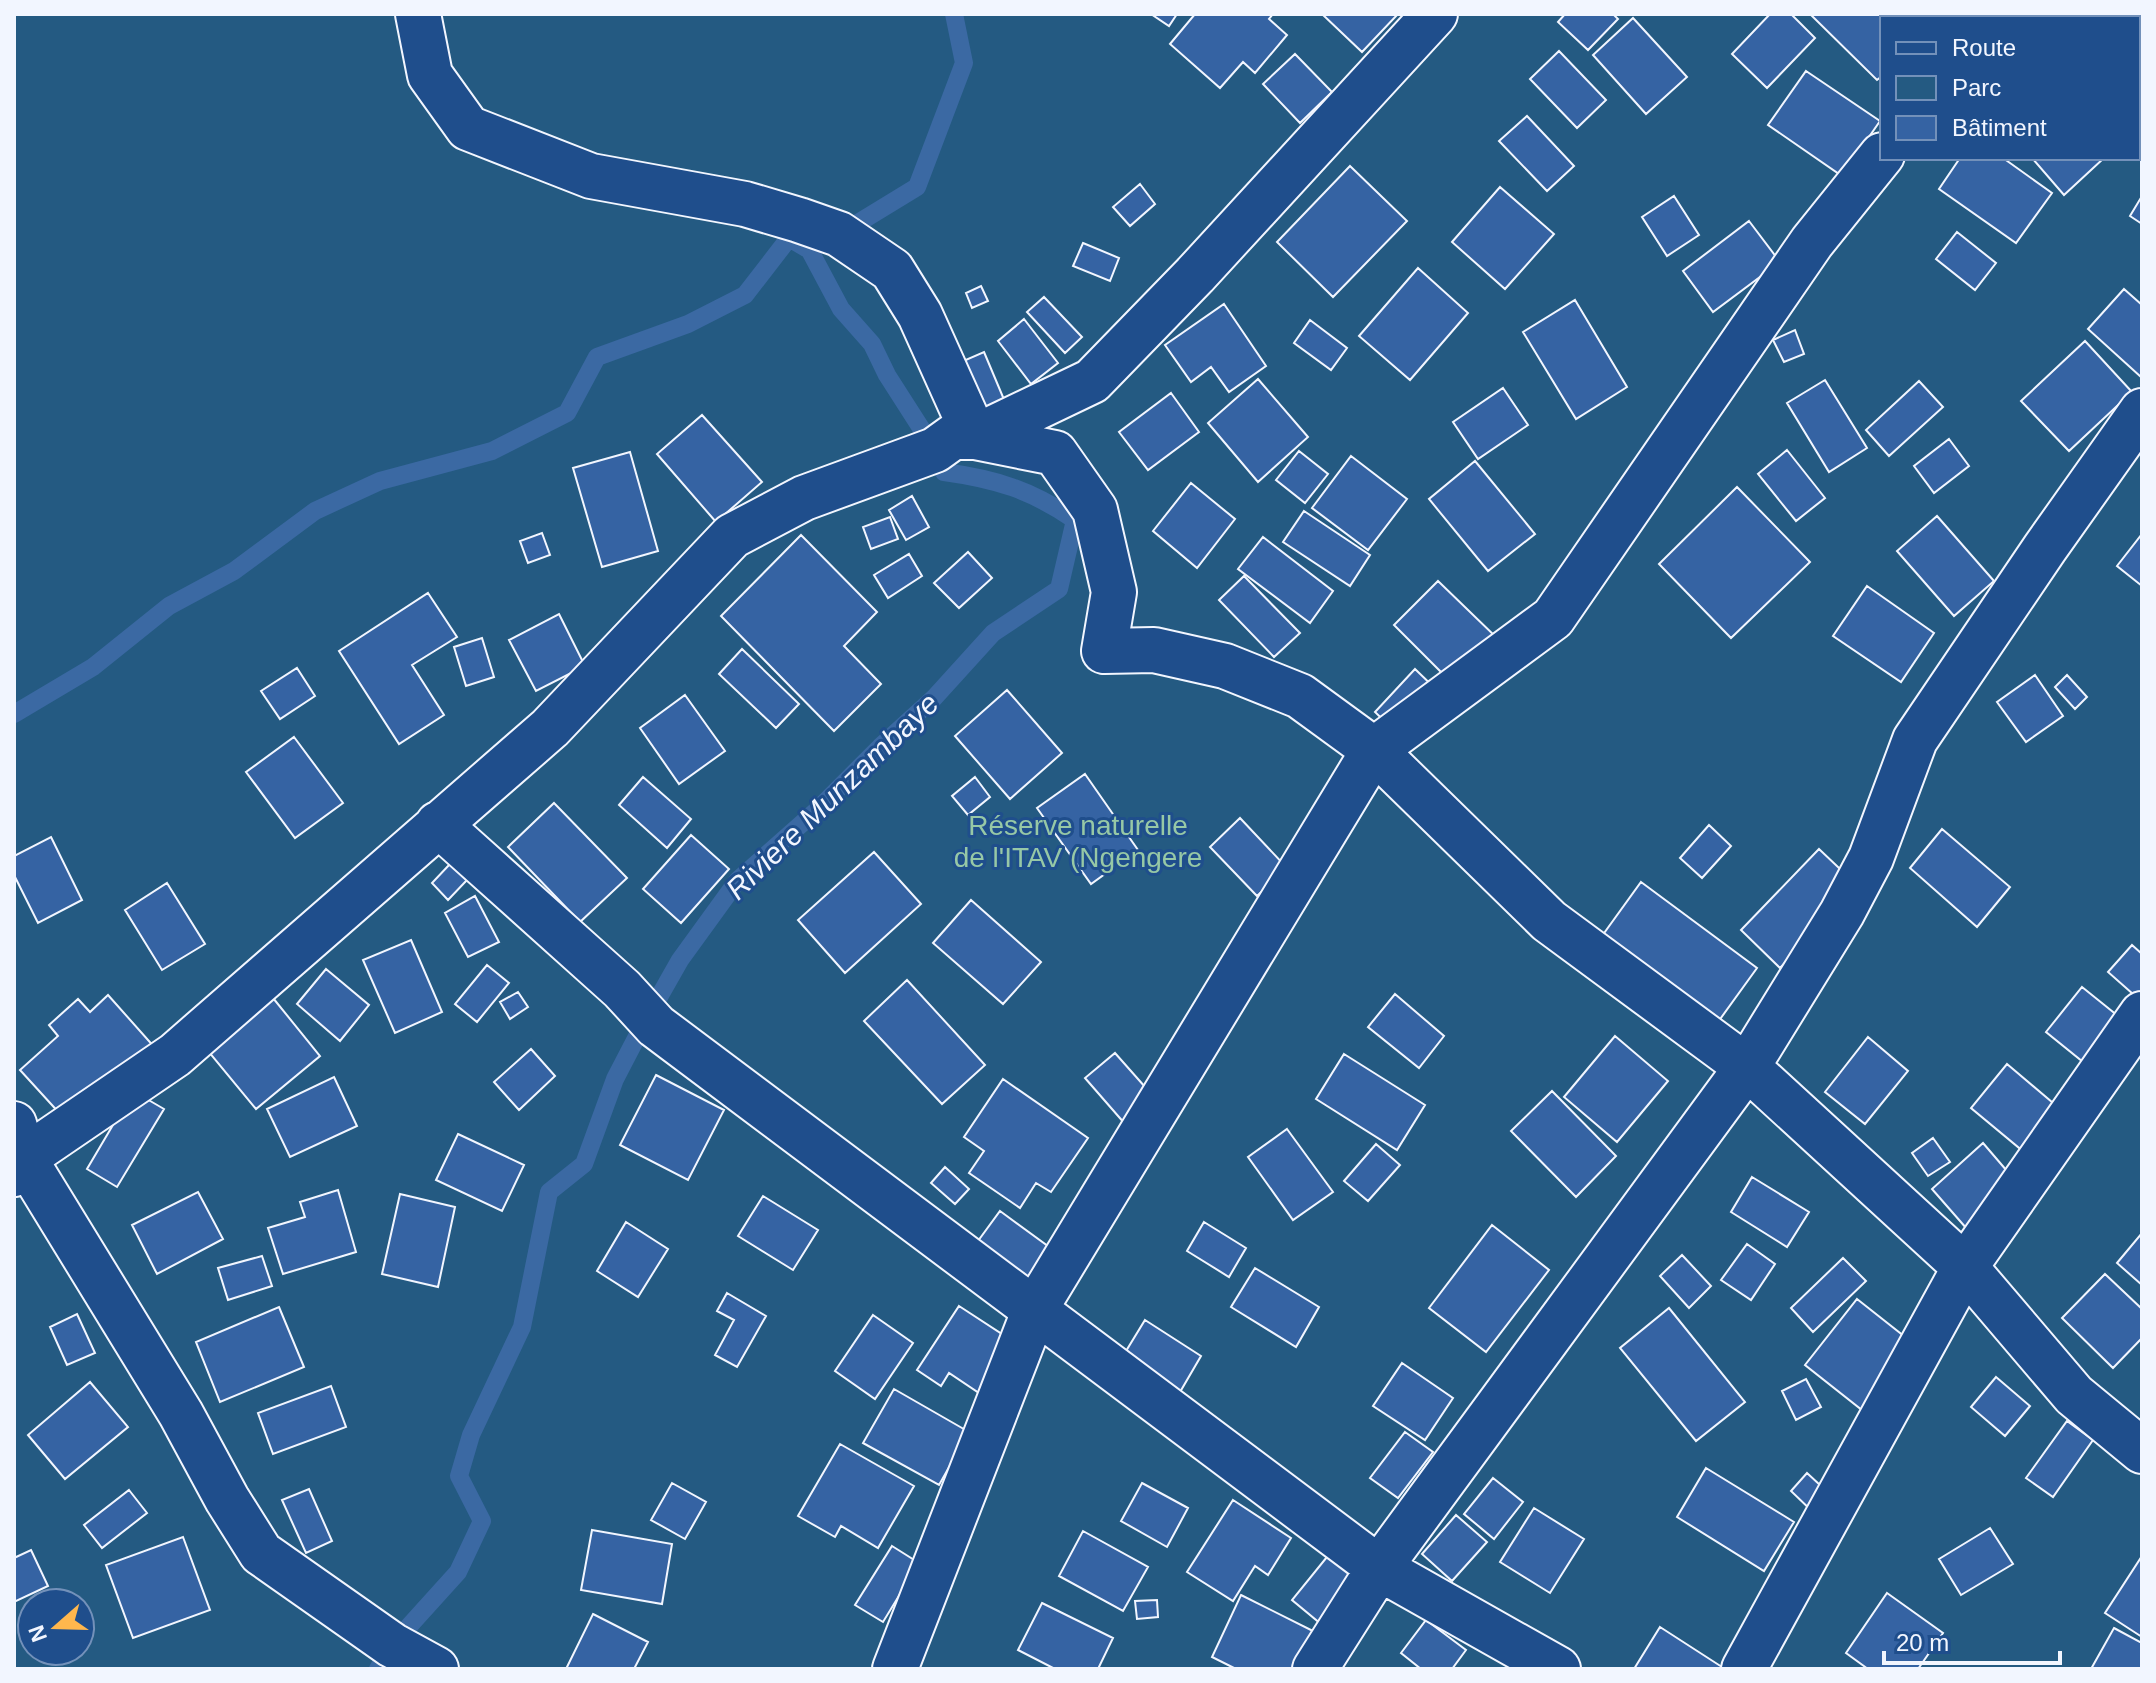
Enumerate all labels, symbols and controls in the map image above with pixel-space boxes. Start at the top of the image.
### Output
legend [1880,16,2140,160]
text: Route [1952,34,2016,61]
text: Parc [1952,74,2001,101]
text: Bâtiment [1952,114,2047,141]
water label: Riviere Munzambaye [719,686,945,906]
park label: Réserve naturelle de l'ITAV (Ngengere [954,810,1202,873]
north arrow [16,1587,96,1667]
scale bar [1884,1615,2060,1665]
text: N [23,1622,52,1645]
text: 20 m [1896,1629,1949,1656]

